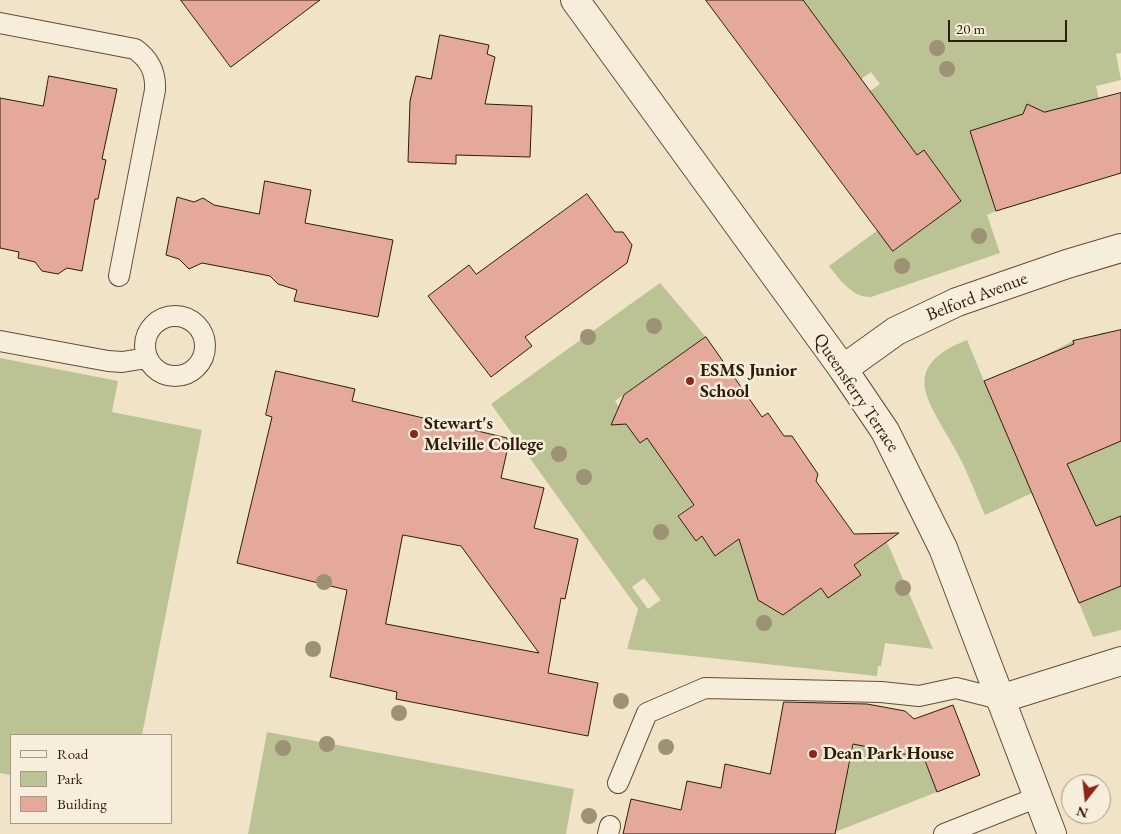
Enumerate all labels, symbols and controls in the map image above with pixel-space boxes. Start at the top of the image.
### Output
scale bar [951,10,1070,42]
text: 20 m [956,19,985,38]
street label: Belford Avenue [923,268,1031,326]
street label: Queensferry Terrace [808,330,904,456]
place label: ESMS Junior School [700,360,797,402]
marker: ESMS Junior School [684,375,696,387]
place label: Stewart's Melville College [424,413,544,456]
marker: Stewart's Melville College [408,428,420,440]
legend [10,734,172,824]
place label: Dean Park House [823,743,954,765]
text: Road [57,744,88,763]
marker: Dean Park House [807,748,819,760]
text: Park [57,769,83,788]
north arrow [1061,774,1111,824]
text: Building [57,794,107,813]
text: N [1074,802,1090,823]

